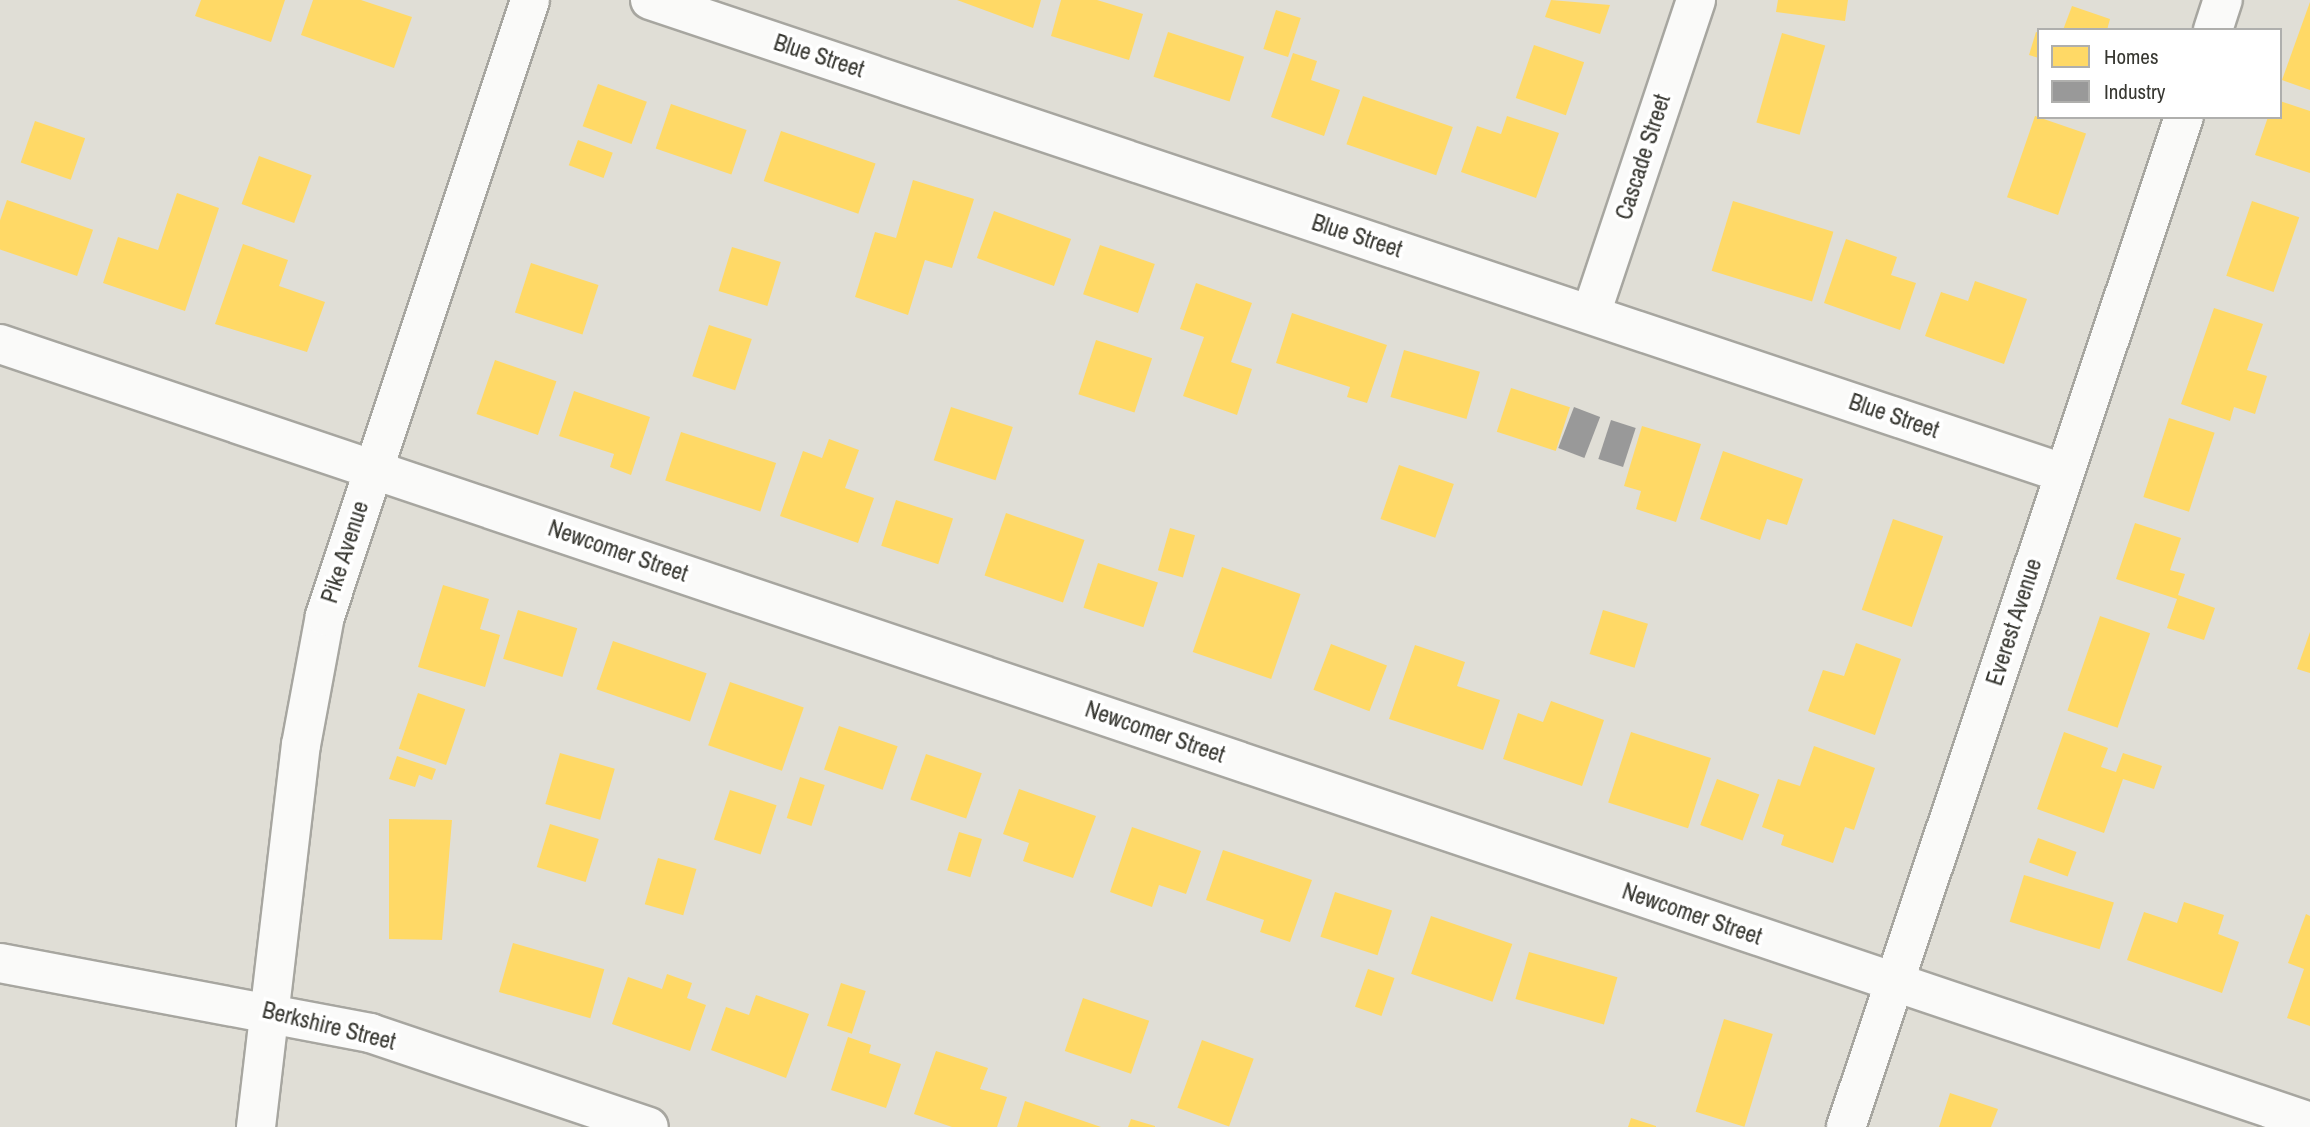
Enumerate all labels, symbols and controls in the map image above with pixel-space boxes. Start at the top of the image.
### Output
street label: Blue Street [770,28,868,84]
legend [2037,28,2282,119]
text: Homes [2104,42,2159,71]
text: Industry [2104,77,2165,106]
street label: Cascade Street [1610,91,1676,223]
street label: Blue Street [1308,208,1406,264]
street label: Blue Street [1845,388,1943,444]
street label: Pike Avenue [315,497,375,607]
street label: Newcomer Street [545,514,691,588]
street label: Everest Avenue [1980,555,2048,689]
street label: Newcomer Street [1082,695,1228,769]
street label: Newcomer Street [1619,877,1765,951]
street label: Berkshire Street [260,996,398,1056]

